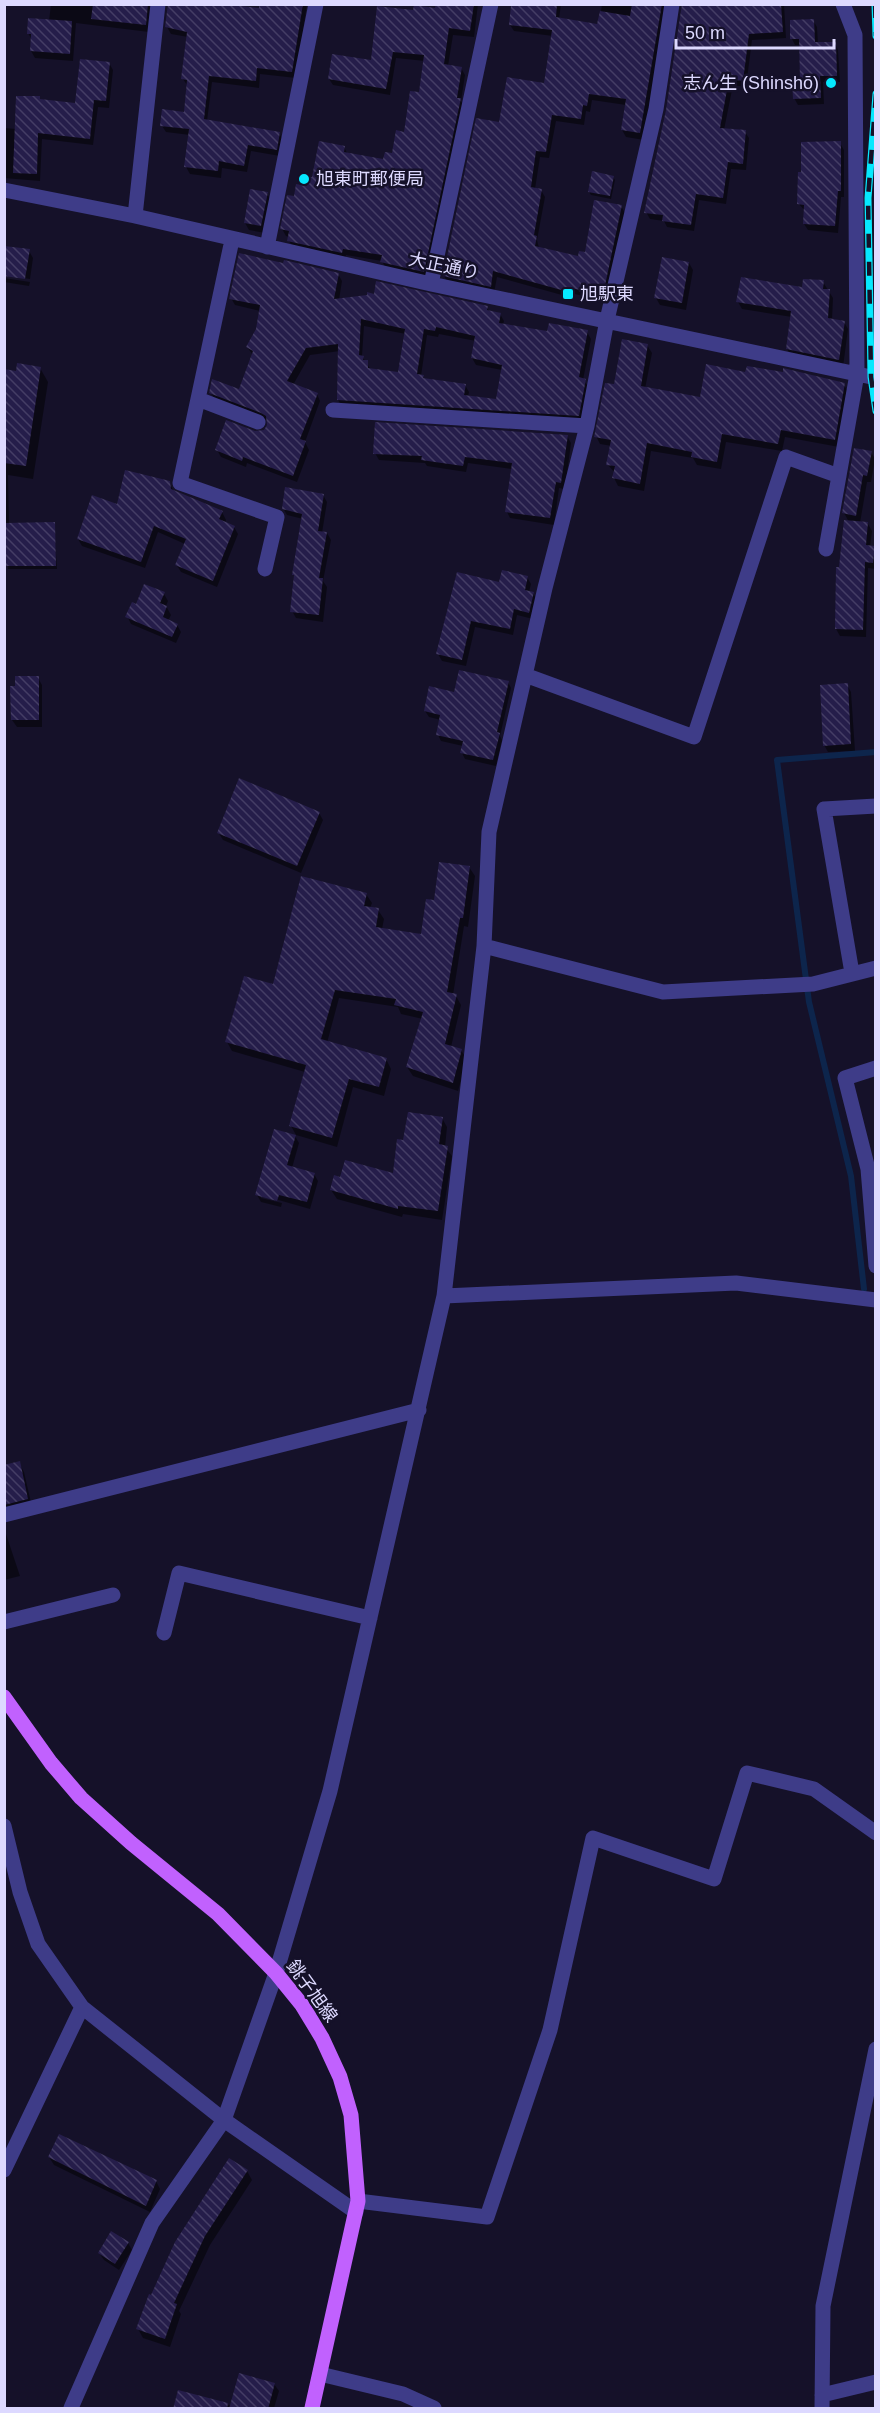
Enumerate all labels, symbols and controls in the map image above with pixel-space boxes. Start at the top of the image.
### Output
scale bar [676,12,834,50]
text: 50 m [685,23,725,43]
place label: 志ん生 (Shinshō) [683,73,819,93]
marker: 志ん生 (Shinshō) [824,76,838,90]
place label: 旭東町郵便局 [316,169,424,189]
marker: 旭東町郵便局 [297,172,311,186]
street label: 大正通り [407,249,481,283]
place label: 旭駅東 [580,284,634,304]
marker: 旭駅東 [561,287,575,301]
street label: 銚子旭線 [283,1956,341,2026]

